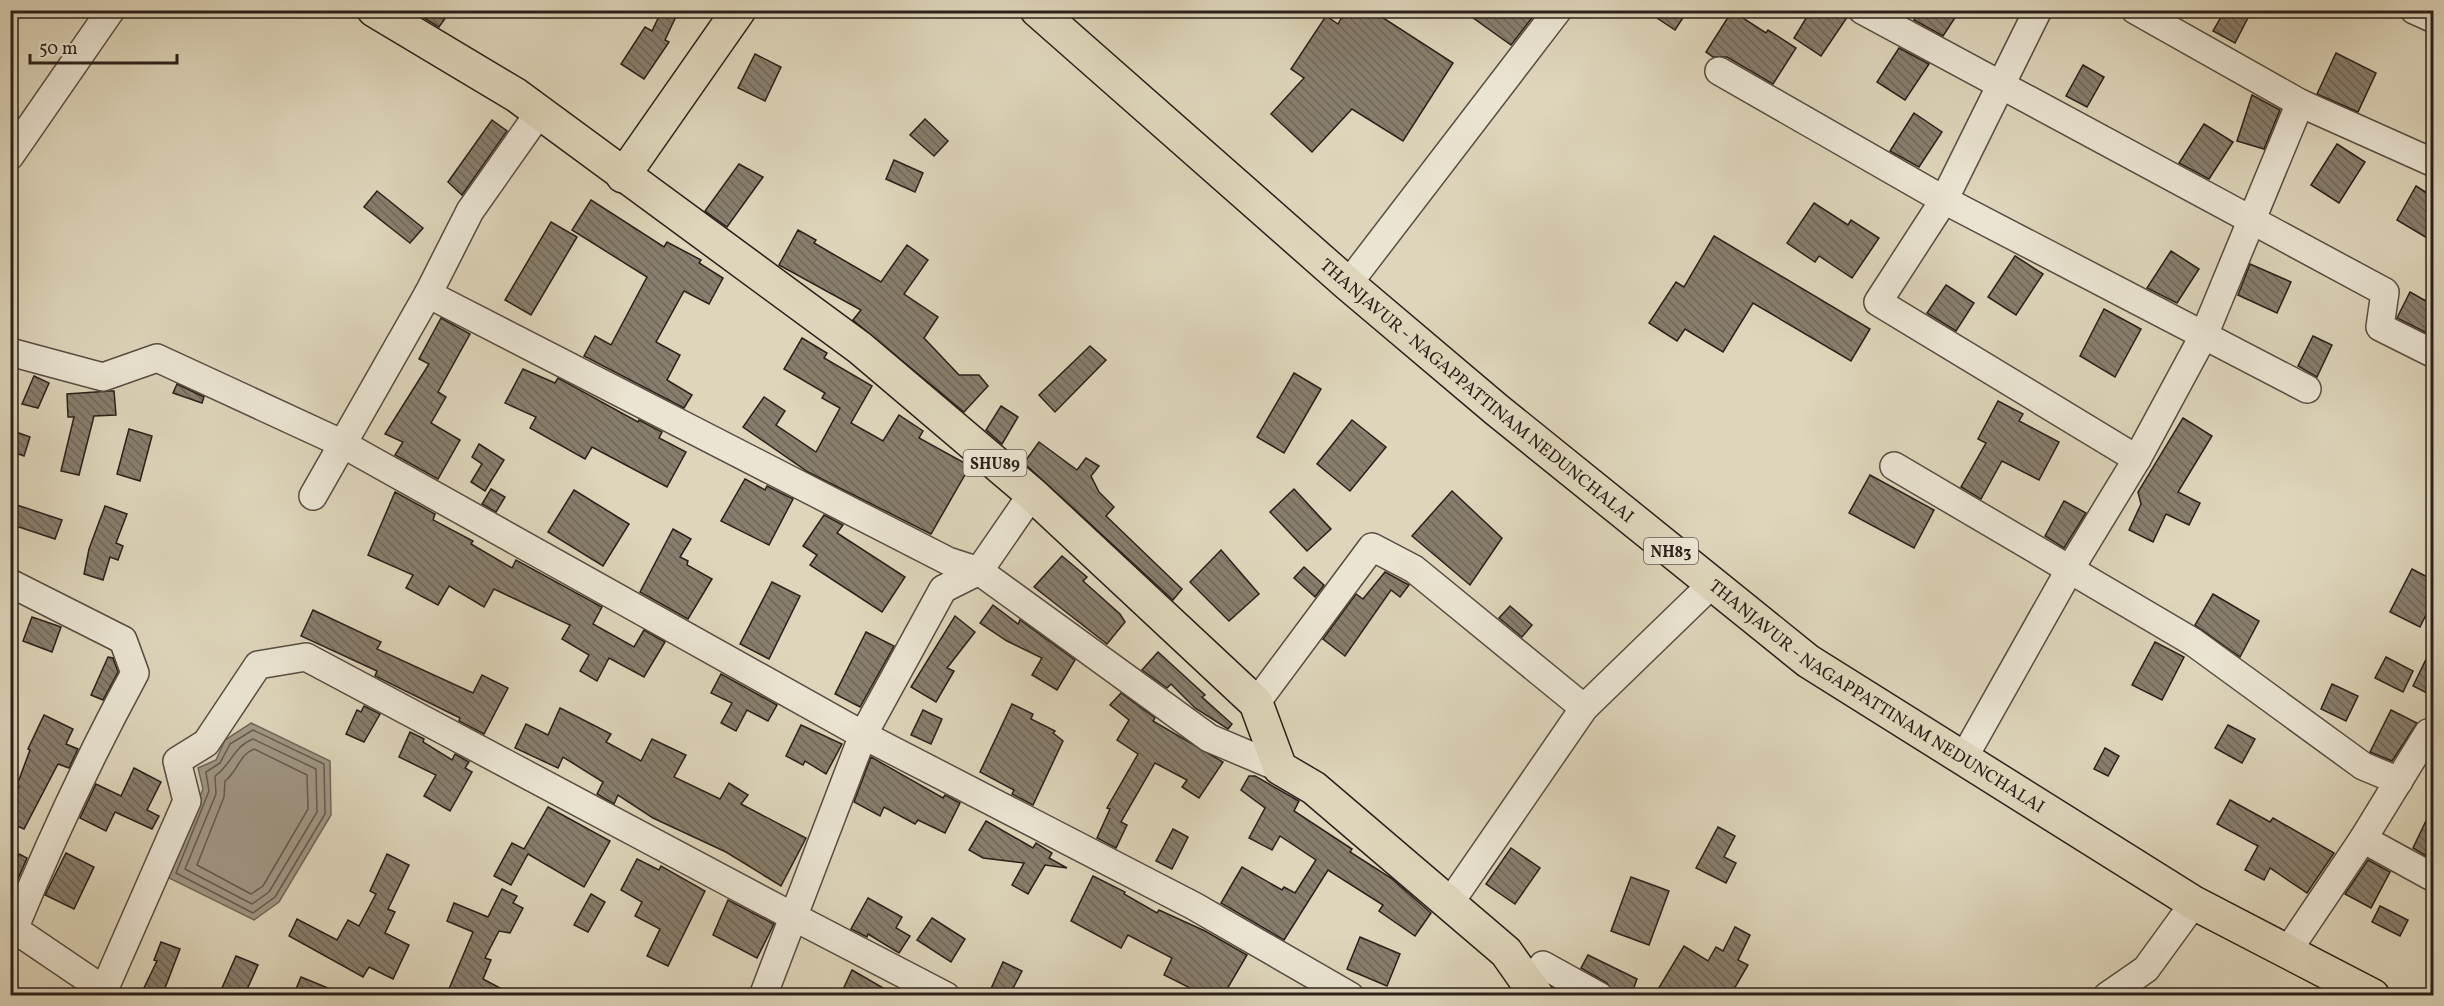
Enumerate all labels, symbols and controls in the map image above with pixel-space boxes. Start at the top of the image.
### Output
scale bar [30,27,177,65]
text: 50 m [39,37,78,62]
street label: THANJAVUR - NAGAPPATTINAM NEDUNCHALAI [1314,254,1639,530]
road number: SHU89 [964,450,1026,476]
road number: NH83 [1644,538,1698,564]
street label: THANJAVUR - NAGAPPATTINAM NEDUNCHALAI [1703,575,2049,820]

